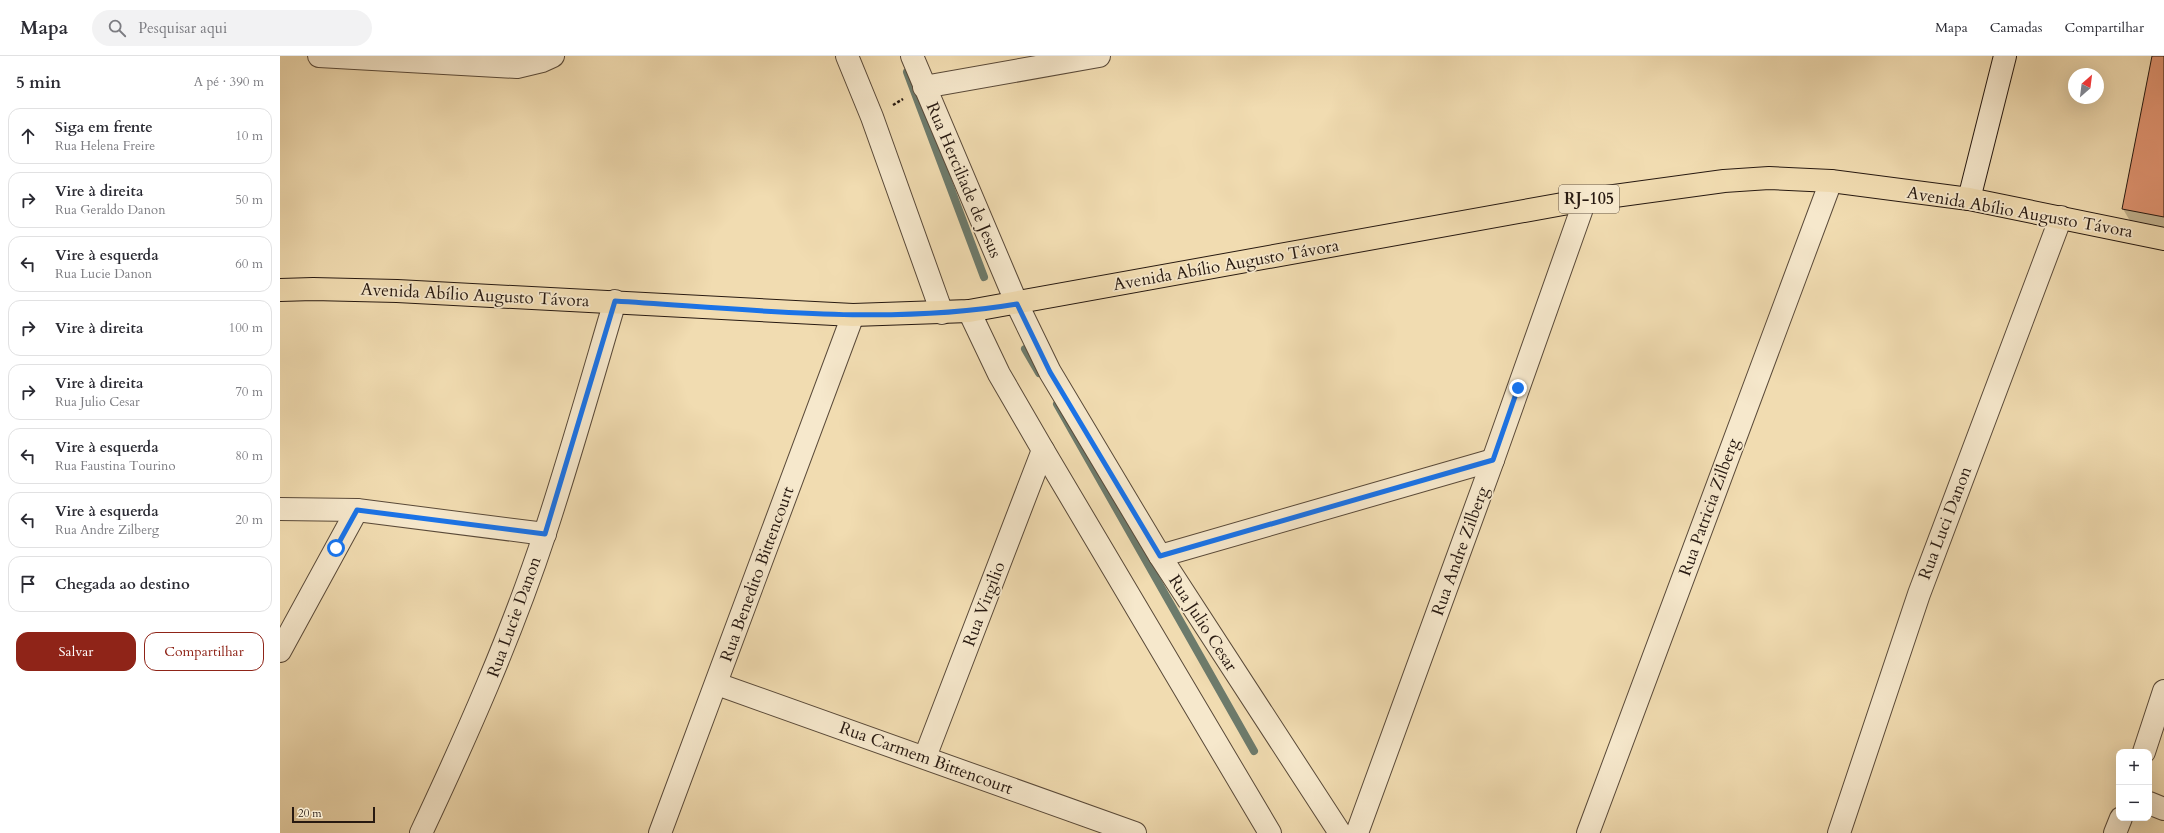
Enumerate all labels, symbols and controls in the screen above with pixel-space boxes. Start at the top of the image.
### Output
search box [92,10,372,46]
text: Mapa [20,15,68,41]
icon: search [106,17,128,39]
text: Pesquisar aqui [138,18,227,38]
text: Mapa [1935,18,1968,37]
text: Camadas [1990,18,2043,37]
text: Compartilhar [2065,18,2144,37]
north arrow [2068,68,2104,104]
text: 5 min [16,71,61,94]
text: A pé · 390 m [194,73,264,91]
street label: Rua Herciliade de Jesus [921,99,1007,262]
text: Siga em frente [55,117,153,137]
icon: ahead [17,125,39,147]
text: 10 m [235,127,263,145]
text: Rua Helena Freire [55,137,155,155]
text: Vire à direita [55,181,143,201]
street label: Avenida Abílio Augusto Távora [1905,181,2135,243]
road number: RJ-105 [1559,185,1619,213]
icon: right [17,189,39,211]
text: 50 m [235,191,263,209]
text: Rua Geraldo Danon [55,201,166,219]
street label: Avenida Abílio Augusto Távora [1111,234,1341,296]
text: Vire à esquerda [55,245,159,265]
icon: left [17,253,39,275]
text: 60 m [235,255,263,273]
text: Rua Lucie Danon [55,265,152,283]
street label: Avenida Abílio Augusto Távora [360,278,591,313]
icon: right [17,317,39,339]
text: Vire à direita [55,318,143,338]
text: 100 m [229,319,263,337]
text: Vire à direita [55,373,143,393]
route end [1509,379,1527,397]
icon: right [17,381,39,403]
text: 70 m [235,383,263,401]
text: Rua Julio Cesar [55,393,140,411]
street label: Rua Patricia Zilberg [1673,434,1745,579]
text: Vire à esquerda [55,437,159,457]
icon: left [17,445,39,467]
text: 80 m [235,447,263,465]
text: Rua Faustina Tourino [55,457,176,475]
street label: Rua Luci Danon [1913,463,1977,583]
street label: Rua Benedito Bittencourt [715,483,800,665]
street label: Rua Andre Zilberg [1426,483,1494,619]
text: Vire à esquerda [55,501,159,521]
icon: left [17,509,39,531]
text: 20 m [235,511,263,529]
text: Rua Andre Zilberg [55,521,159,539]
route start [327,539,345,557]
street label: Rua Lucie Danon [481,553,547,681]
street label: Rua Virgilio [957,558,1011,650]
street label: Rua Julio Cesar [1163,570,1243,676]
icon: arrive [17,573,39,595]
text: Chegada ao destino [55,574,190,594]
button: Salvar [16,632,136,671]
button: Compartilhar [144,632,264,671]
street label: Rua Carmem Bittencourt [836,716,1016,800]
map controls [2116,749,2152,821]
button: + [2116,749,2152,785]
button: − [2116,785,2152,821]
scale bar [292,805,375,824]
text: 20 m [298,806,322,821]

